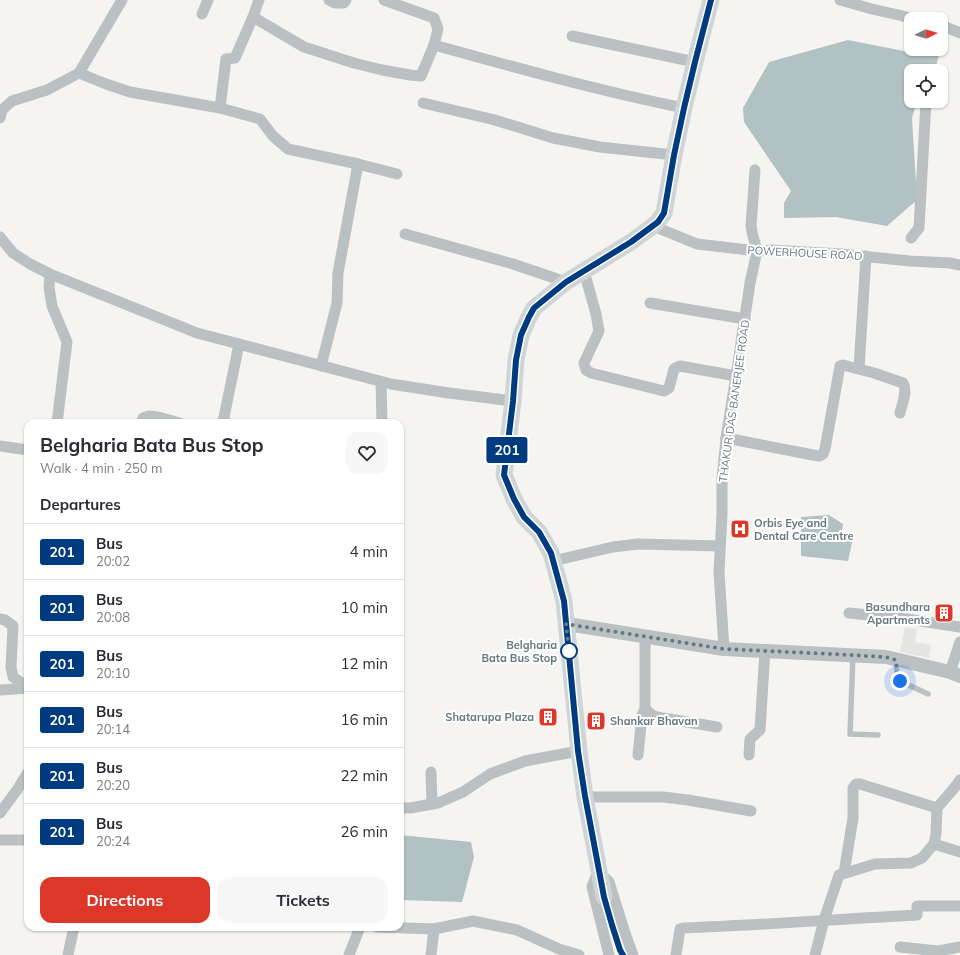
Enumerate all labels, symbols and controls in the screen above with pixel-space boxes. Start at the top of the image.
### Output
north arrow [904,12,948,56]
map controls [904,12,948,108]
button: locate [904,64,948,108]
street label: POWERHOUSE ROAD [747,243,863,263]
street label: THAKUR DAS BANERJEE ROAD [716,319,752,483]
button: heart [346,432,388,474]
text: Belgharia Bata Bus Stop [40,433,263,457]
line badge: 201 [484,437,530,463]
text: 201 [494,441,520,459]
text: Walk · 4 min · 250 m [40,460,162,476]
text: Departures [40,495,121,514]
place label: Orbis Eye and Dental Care Centre [754,516,854,543]
hospital icon: Orbis Eye and Dental Care Centre [729,518,751,540]
text: Bus [96,534,123,553]
text: 4 min [350,542,388,561]
text: 201 [49,543,75,561]
text: 20:02 [96,553,130,569]
text: Bus [96,590,123,609]
text: 10 min [341,598,388,617]
text: 201 [49,599,75,617]
place label: Basundhara Apartments [866,600,930,627]
building icon: Basundhara Apartments [933,602,955,624]
text: 20:08 [96,609,130,625]
place label: Belgharia Bata Bus Stop [481,638,557,665]
marker: Belgharia Bata Bus Stop [560,642,578,660]
text: Bus [96,646,123,665]
text: 12 min [341,654,388,673]
text: 201 [49,655,75,673]
text: 20:10 [96,665,130,681]
your location [890,671,910,691]
text: Bus [96,702,123,721]
building icon: Shatarupa Plaza [537,706,559,728]
text: 16 min [341,710,388,729]
place label: Shatarupa Plaza [445,710,534,724]
building icon: Shankar Bhavan [585,710,607,732]
text: 201 [49,711,75,729]
place label: Shankar Bhavan [610,714,698,728]
text: 20:14 [96,721,130,737]
text: Bus [96,758,123,777]
text: 22 min [341,766,388,785]
text: 201 [49,767,75,785]
text: 20:20 [96,777,130,793]
text: Bus [96,814,123,833]
text: 26 min [341,822,388,841]
text: 201 [49,823,75,841]
text: 20:24 [96,833,130,849]
button: Directions [40,877,210,923]
button: Tickets [218,877,388,923]

